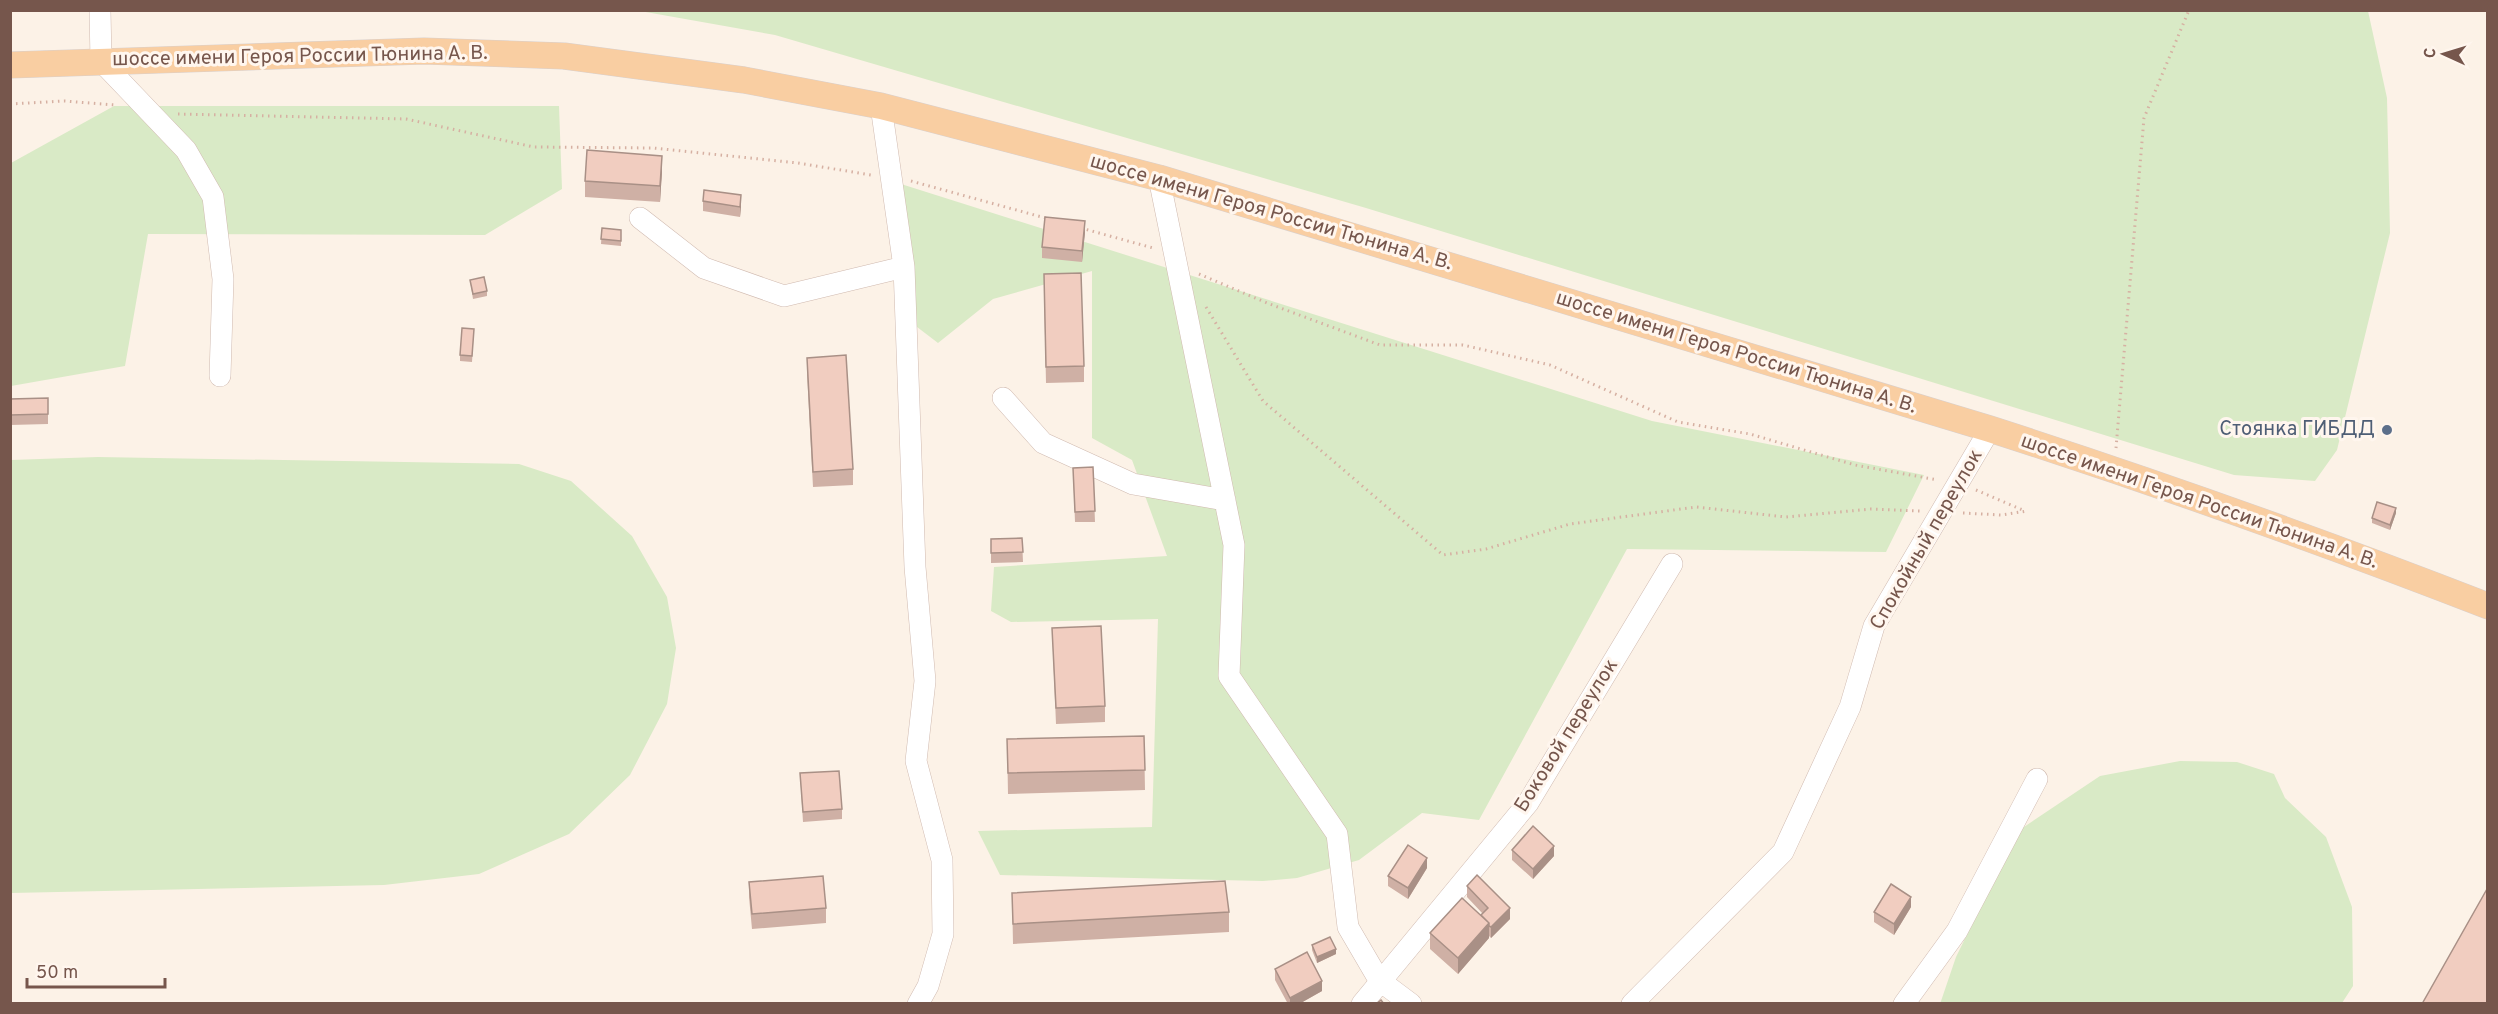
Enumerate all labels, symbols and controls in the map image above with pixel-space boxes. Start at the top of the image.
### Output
north arrow [2414,24,2474,84]
street label: шоссе имени Героя России Тюнина А. В. [112,41,488,73]
text: С [2421,47,2441,59]
street label: шоссе имени Героя России Тюнина А. В. [1087,149,1455,277]
street label: шоссе имени Героя России Тюнина А. В. [1553,286,1919,420]
place label: Стоянка ГИБДД [2219,417,2375,443]
marker: Стоянка ГИБДД [2380,423,2394,437]
street label: шоссе имени Героя России Тюнина А. В. [2017,429,2381,575]
street label: Спокойный переулок [1865,445,1989,635]
street label: Боковой переулок [1509,654,1625,818]
scale bar [27,951,165,989]
text: 50 m [36,962,78,985]

